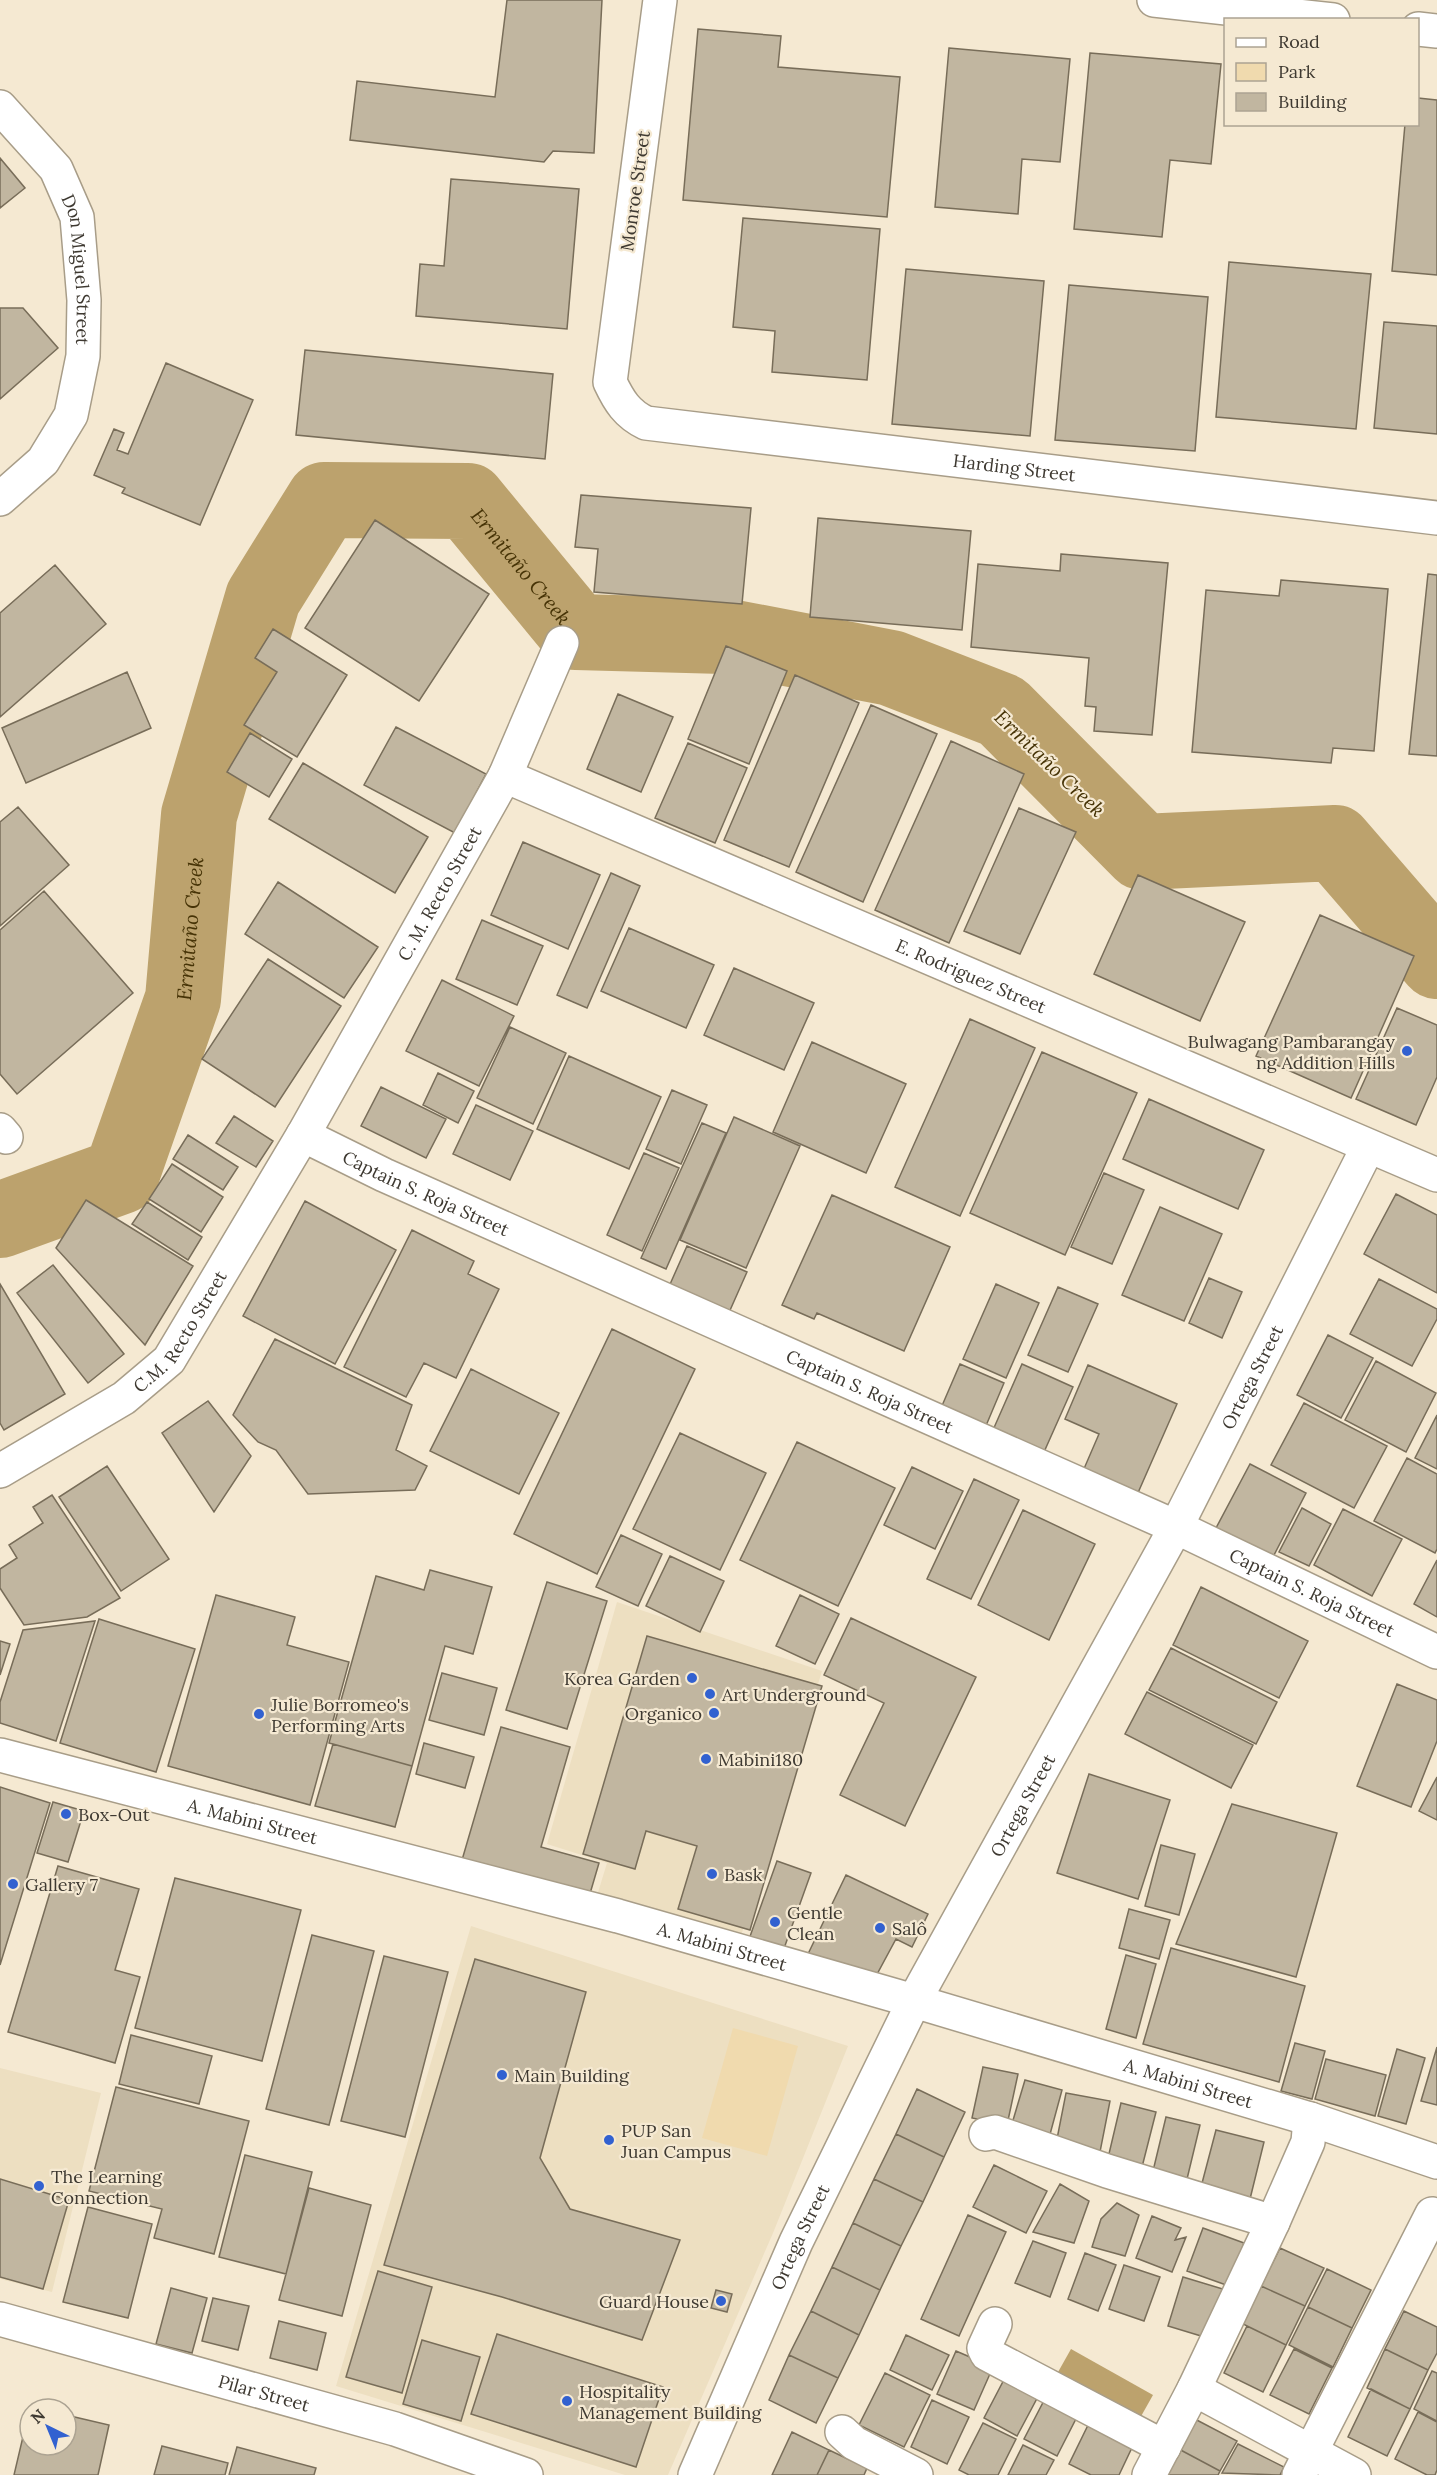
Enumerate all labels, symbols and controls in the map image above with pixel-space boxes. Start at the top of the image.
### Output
legend [1224,18,1419,126]
text: Road [1278,30,1320,53]
text: Park [1278,60,1316,83]
text: Building [1278,90,1348,113]
street label: Monroe Street [615,129,655,253]
street label: Don Miguel Street [57,190,96,345]
street label: Harding Street [952,448,1077,486]
water label: Ermitaño Creek [466,503,577,629]
water label: Ermitaño Creek [990,704,1110,822]
street label: C. M. Recto Street [392,822,486,965]
water label: Ermitaño Creek [170,856,208,1001]
street label: E. Rodriguez Street [892,933,1050,1018]
place label: Bulwagang Pambarangay ng Addition Hills [1188,1030,1395,1074]
marker: Bulwagang Pambarangay ng Addition Hills [1400,1044,1414,1058]
street label: Captain S. Roja Street [339,1145,513,1241]
street label: C.M. Recto Street [128,1266,231,1397]
street label: Ortega Street [1216,1321,1288,1433]
street label: Captain S. Roja Street [783,1344,957,1438]
street label: Captain S. Roja Street [1226,1543,1399,1642]
place label: Korea Garden [564,1667,680,1690]
marker: Korea Garden [685,1671,699,1685]
place label: Art Underground [721,1683,866,1706]
marker: Art Underground [703,1687,717,1701]
place label: Julie Borromeo's Performing Arts [270,1693,409,1737]
place label: Organico [625,1702,702,1725]
marker: Organico [707,1706,721,1720]
marker: Julie Borromeo's Performing Arts [252,1707,266,1721]
place label: Mabini180 [718,1748,803,1771]
street label: Ortega Street [985,1750,1060,1861]
marker: Mabini180 [699,1752,713,1766]
street label: A. Mabini Street [184,1793,320,1849]
place label: Box-Out [78,1803,150,1826]
marker: Box-Out [59,1807,73,1821]
place label: Bask [724,1863,763,1886]
marker: Bask [705,1867,719,1881]
place label: Gallery 7 [25,1873,98,1896]
marker: Gallery 7 [6,1877,20,1891]
place label: Gentle Clean [787,1901,843,1945]
marker: Gentle Clean [768,1915,782,1929]
street label: A. Mabini Street [654,1916,790,1975]
place label: Salô [892,1917,927,1940]
marker: Salô [873,1921,887,1935]
street label: A. Mabini Street [1120,2052,1256,2113]
place label: Main Building [514,2064,630,2087]
marker: Main Building [495,2068,509,2082]
place label: PUP San Juan Campus [620,2119,731,2163]
marker: PUP San Juan Campus [602,2133,616,2147]
place label: The Learning Connection [51,2165,163,2209]
marker: The Learning Connection [32,2179,46,2193]
street label: Ortega Street [765,2180,834,2293]
place label: Guard House [599,2290,709,2313]
marker: Guard House [714,2294,728,2308]
street label: Pilar Street [216,2369,312,2416]
place label: Hospitality Management Building [579,2380,762,2424]
marker: Hospitality Management Building [560,2394,574,2408]
north arrow [18,2397,78,2457]
text: N [26,2404,49,2428]

